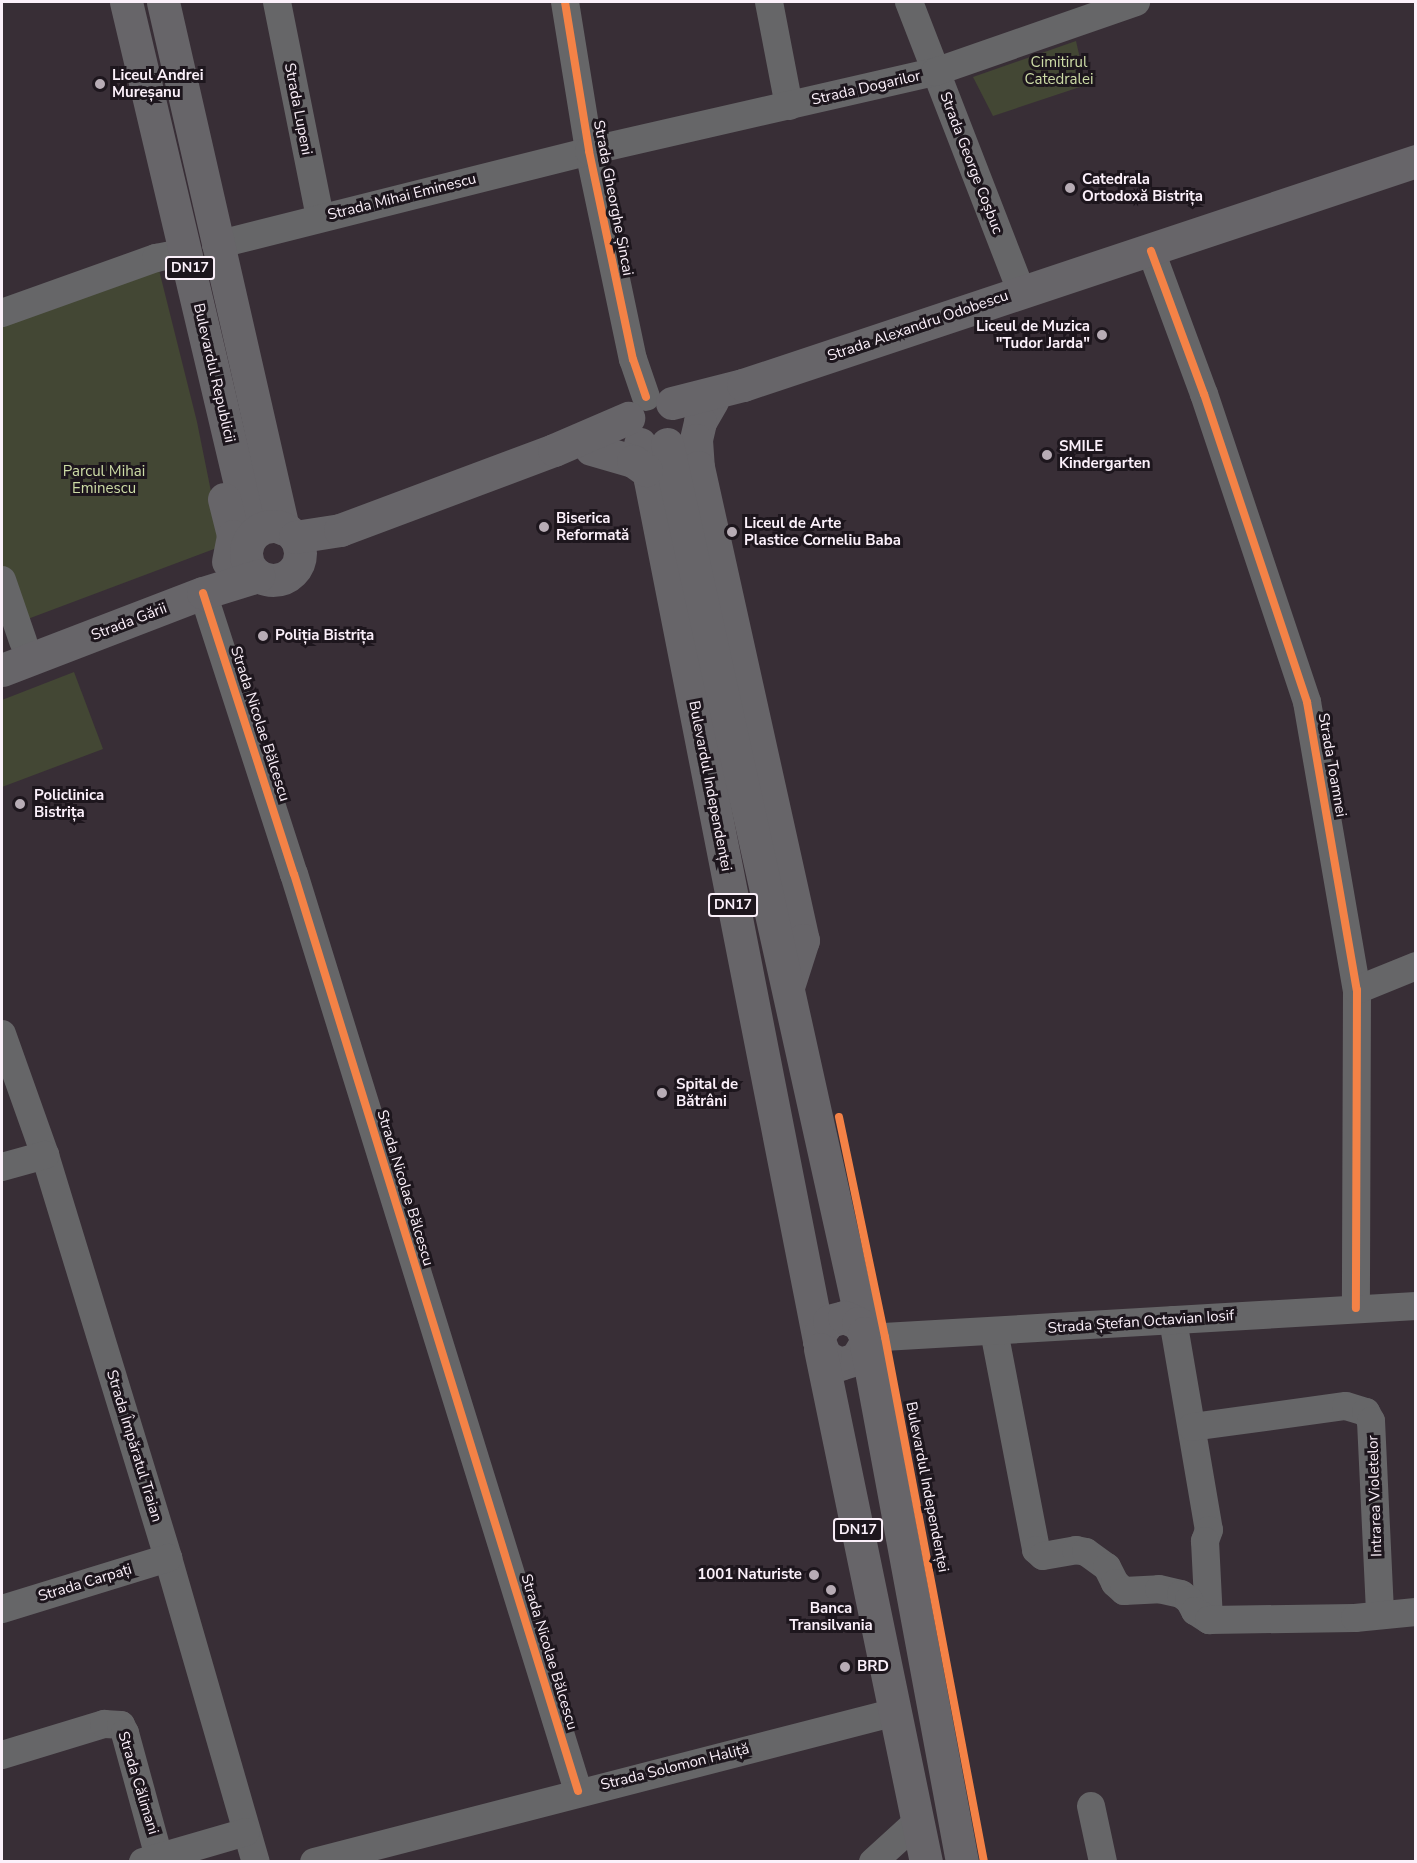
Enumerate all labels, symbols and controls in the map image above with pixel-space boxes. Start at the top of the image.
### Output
park label: Cimitirul Catedralei [1025,53,1093,88]
street label: Strada Lupeni [280,61,316,157]
place label: Liceul Andrei Mureșanu [112,66,203,101]
street label: Strada Dogarilor [810,67,922,109]
marker: Liceul Andrei Mureșanu [93,77,107,91]
street label: Strada George Coșbuc [936,89,1006,237]
street label: Strada Gheorghe Șincai [589,119,637,277]
street label: Strada Mihai Eminescu [326,170,478,224]
place label: Catedrala Ortodoxă Bistrița [1082,170,1203,205]
marker: Catedrala Ortodoxă Bistrița [1063,181,1077,195]
road number: DN17 [164,257,216,279]
street label: Strada Alexandru Odobescu [825,287,1011,365]
street label: Bulevardul Republicii [189,301,239,445]
place label: Liceul de Muzica "Tudor Jarda" [976,317,1090,352]
marker: Liceul de Muzica "Tudor Jarda" [1095,328,1109,342]
place label: SMILE Kindergarten [1059,437,1151,472]
marker: SMILE Kindergarten [1040,448,1054,462]
park label: Parcul Mihai Eminescu [63,462,145,497]
place label: Biserica Reformată [556,509,629,544]
place label: Liceul de Arte Plastice Corneliu Baba [744,514,901,549]
marker: Biserica Reformată [537,520,551,534]
marker: Liceul de Arte Plastice Corneliu Baba [725,525,739,539]
street label: Strada Gării [89,599,169,645]
place label: Poliția Bistrița [275,627,374,645]
marker: Poliția Bistrița [256,629,270,643]
street label: Strada Nicolae Bălcescu [226,644,294,804]
street label: Bulevardul Independenței [685,699,735,873]
street label: Strada Toamnei [1314,712,1350,818]
place label: Policlinica Bistrița [34,786,104,821]
marker: Policlinica Bistrița [11,795,29,813]
road number: DN17 [708,894,758,916]
place label: Spital de Bătrâni [676,1075,738,1110]
marker: Spital de Bătrâni [653,1084,671,1102]
street label: Strada Nicolae Bălcescu [373,1108,437,1268]
street label: Strada Ștefan Octavian Iosif [1047,1307,1235,1337]
street label: Strada Împăratul Traian [102,1368,166,1524]
street label: Bulevardul Independenței [902,1400,952,1574]
street label: Intrarea Violetelor [1364,1435,1386,1557]
road number: DN17 [832,1519,884,1541]
street label: Strada Carpați [36,1560,134,1606]
place label: 1001 Naturiste [697,1566,802,1584]
marker: 1001 Naturiste [807,1568,821,1582]
street label: Strada Nicolae Bălcescu [517,1572,581,1732]
marker: Banca Transilvania [824,1583,838,1597]
place label: Banca Transilvania [789,1599,873,1634]
place label: BRD [857,1658,889,1676]
marker: BRD [838,1660,852,1674]
street label: Strada Călimani [114,1729,162,1837]
street label: Strada Solomon Haliță [599,1740,751,1794]

